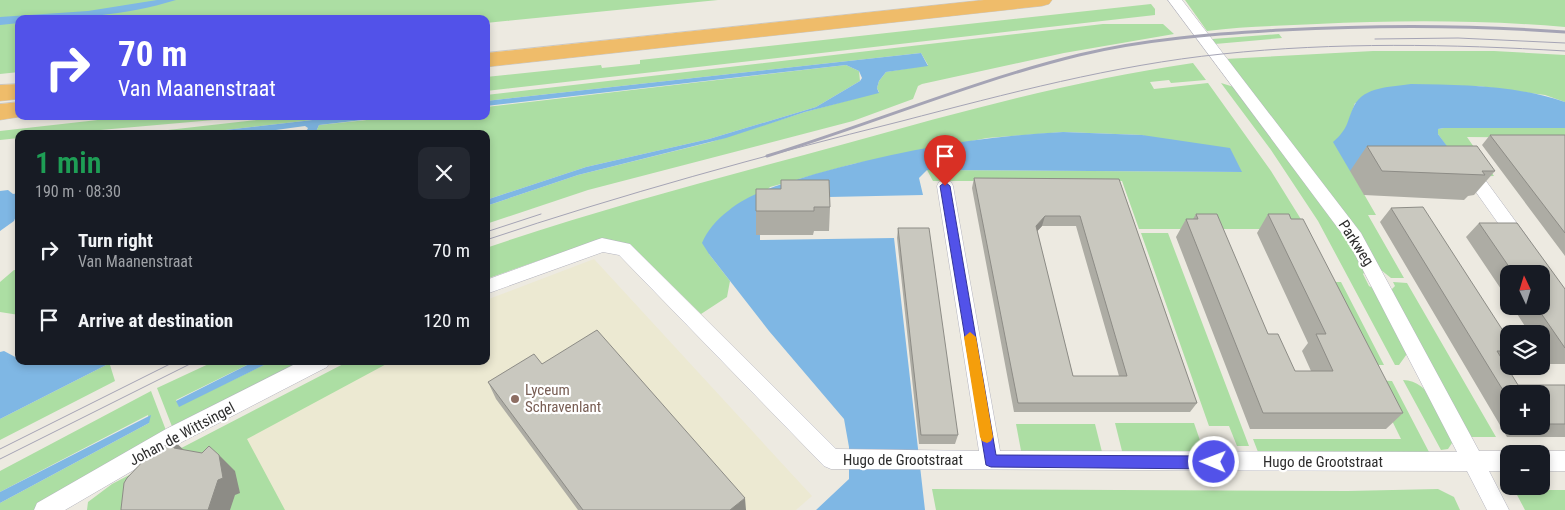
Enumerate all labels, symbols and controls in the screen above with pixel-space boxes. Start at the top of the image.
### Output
text: 70 m [118,34,187,75]
icon: right [35,35,100,100]
text: Van Maanenstraat [118,76,276,101]
pin [924,135,966,186]
icon: arrive [931,142,959,170]
text: 1 min [35,145,101,180]
button: close [418,147,470,199]
text: 190 m · 08:30 [35,182,121,201]
street label: Parkweg [1335,217,1377,269]
text: Turn right [78,229,153,252]
icon: right [35,236,63,264]
text: 70 m [433,239,470,262]
text: Van Maanenstraat [78,252,193,271]
north arrow [1500,265,1550,315]
map controls [1500,265,1550,495]
icon: arrive [35,306,63,334]
text: Arrive at destination [78,309,233,332]
text: 120 m [423,309,470,332]
button: layers [1500,325,1550,375]
place label: Lyceum Schravenlant [525,381,601,416]
button: + [1500,385,1550,435]
marker: Lyceum Schravenlant [509,393,521,405]
street label: Johan de Wittsingel [126,399,238,469]
position arrow [1187,435,1239,487]
button: − [1500,445,1550,495]
street label: Hugo de Grootstraat [843,451,963,469]
street label: Hugo de Grootstraat [1263,453,1383,471]

